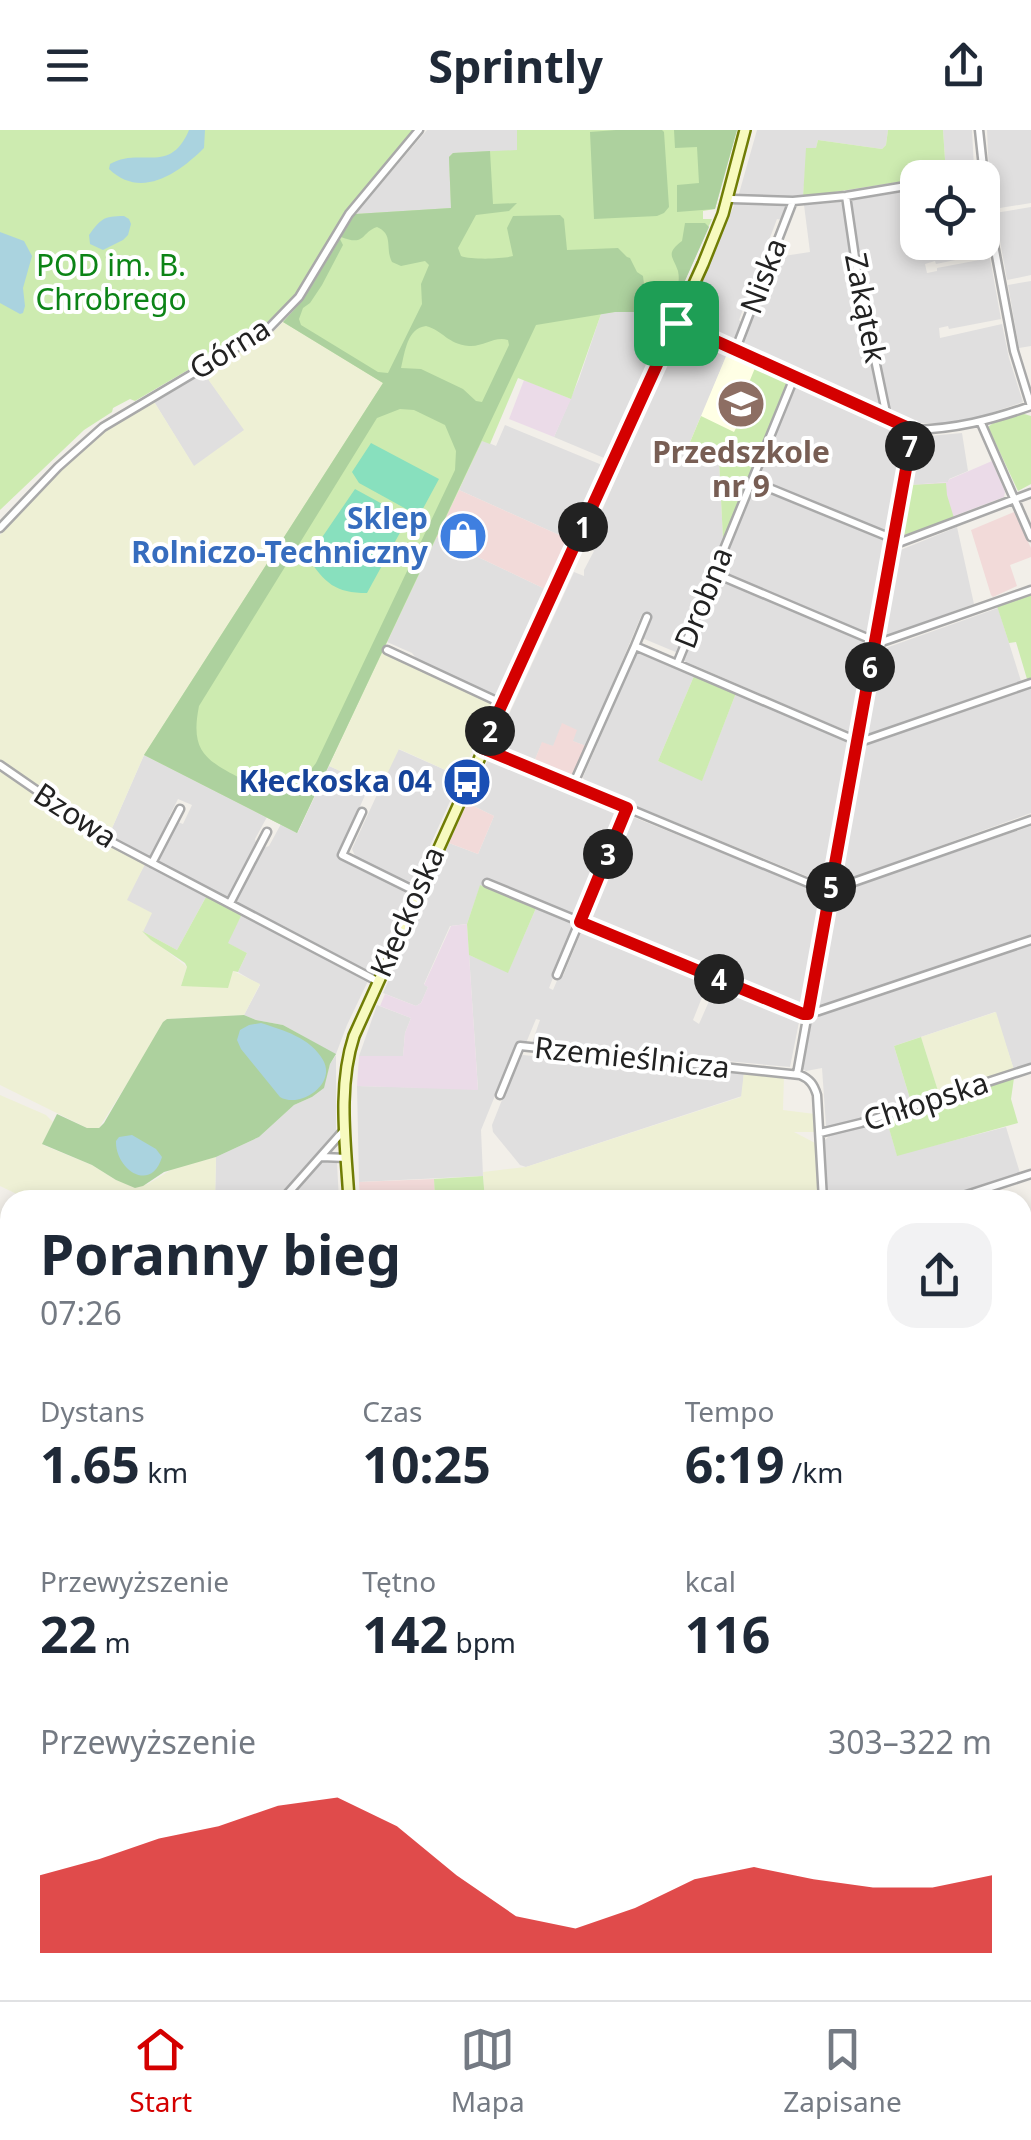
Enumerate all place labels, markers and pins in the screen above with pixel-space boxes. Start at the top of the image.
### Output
pin [634,281,719,366]
school or university icon: Przedszkole nr 9 [715,378,767,430]
pin: 7 [885,421,935,471]
place label: Przedszkole nr 9 [652,431,830,506]
place label: Sklep Rolniczo-Techniczny [131,497,429,572]
pin: 1 [558,502,608,552]
shop icon: Sklep Rolniczo-Techniczny [437,510,489,562]
pin: 6 [845,642,895,692]
pin: 2 [465,706,515,756]
bus stop icon: Kłeckoska 04 [441,756,493,808]
place label: Kłeckoska 04 [238,760,432,801]
pin: 3 [583,829,633,879]
pin: 5 [806,862,856,912]
pin: 4 [694,954,744,1004]

